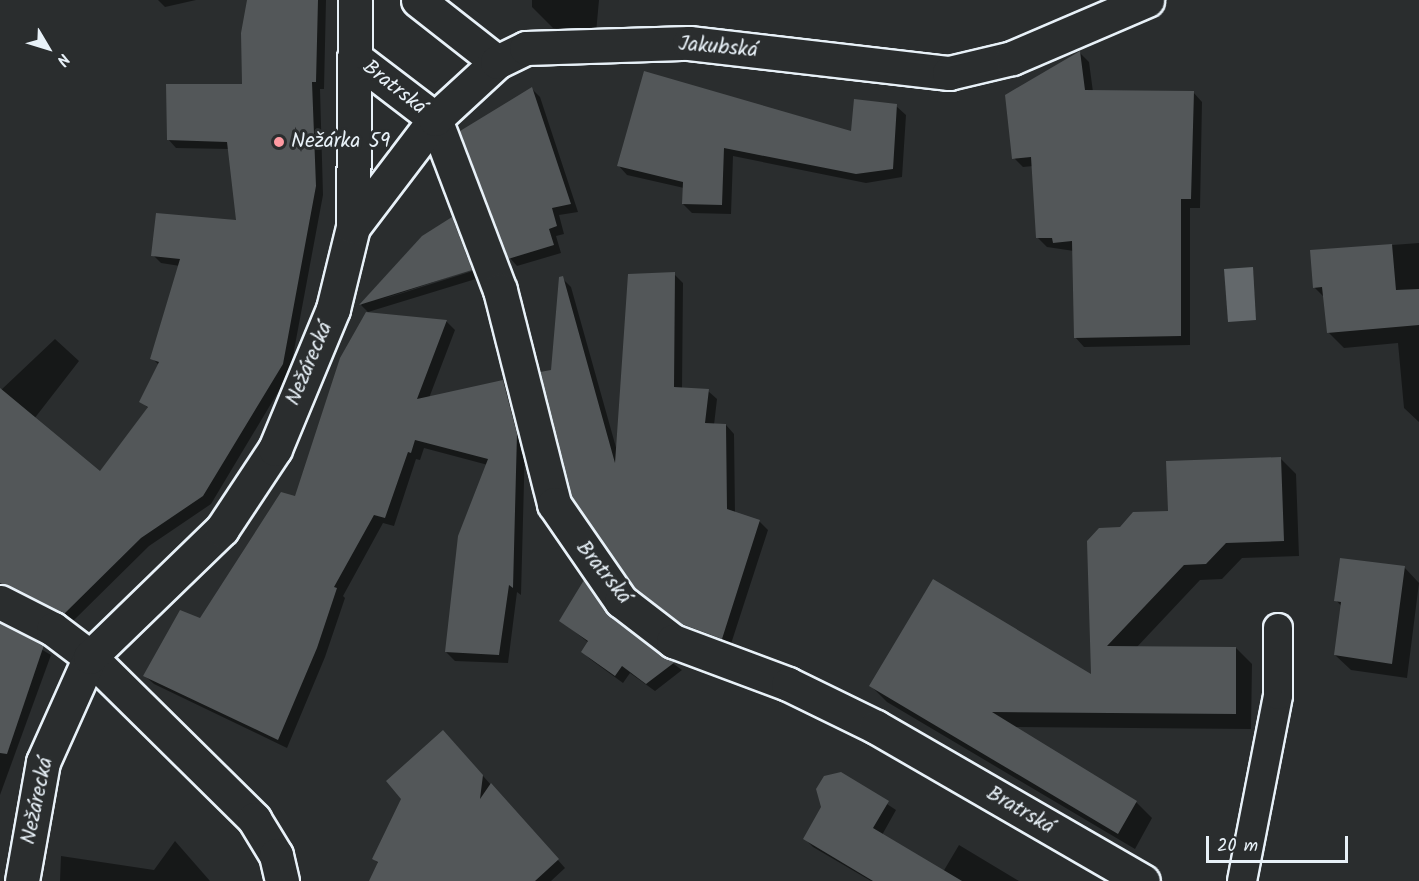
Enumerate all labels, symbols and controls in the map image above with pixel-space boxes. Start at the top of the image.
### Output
north arrow [18,18,78,78]
street label: Jakubská [677,32,759,64]
text: N [50,48,76,71]
street label: Bratrská [357,55,431,121]
place label: Nežárka 59 [291,129,390,155]
marker: Nežárka 59 [272,135,286,149]
street label: Nežárecká [281,319,339,409]
street label: Bratrská [570,536,636,610]
street label: Nežárecká [17,755,59,847]
street label: Bratrská [982,782,1058,840]
scale bar [1209,824,1352,862]
text: 20 m [1217,832,1258,861]

